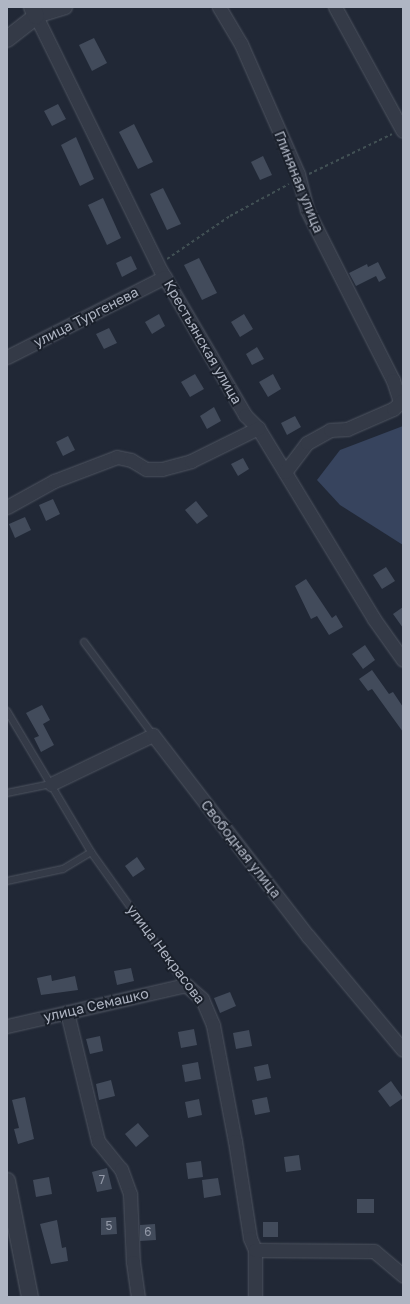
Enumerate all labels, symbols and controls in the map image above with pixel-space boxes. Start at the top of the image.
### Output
street label: Глиняная улица [271,129,327,235]
street label: Крестьянская улица [161,277,245,407]
street label: улица Тургенева [31,283,141,351]
street label: Свободная улица [197,797,285,901]
street label: улица Некрасова [123,901,209,1007]
street label: улица Семашко [42,985,150,1025]
house number: 7 [99,1173,105,1187]
house number: 5 [106,1219,112,1233]
house number: 6 [144,1225,152,1239]

